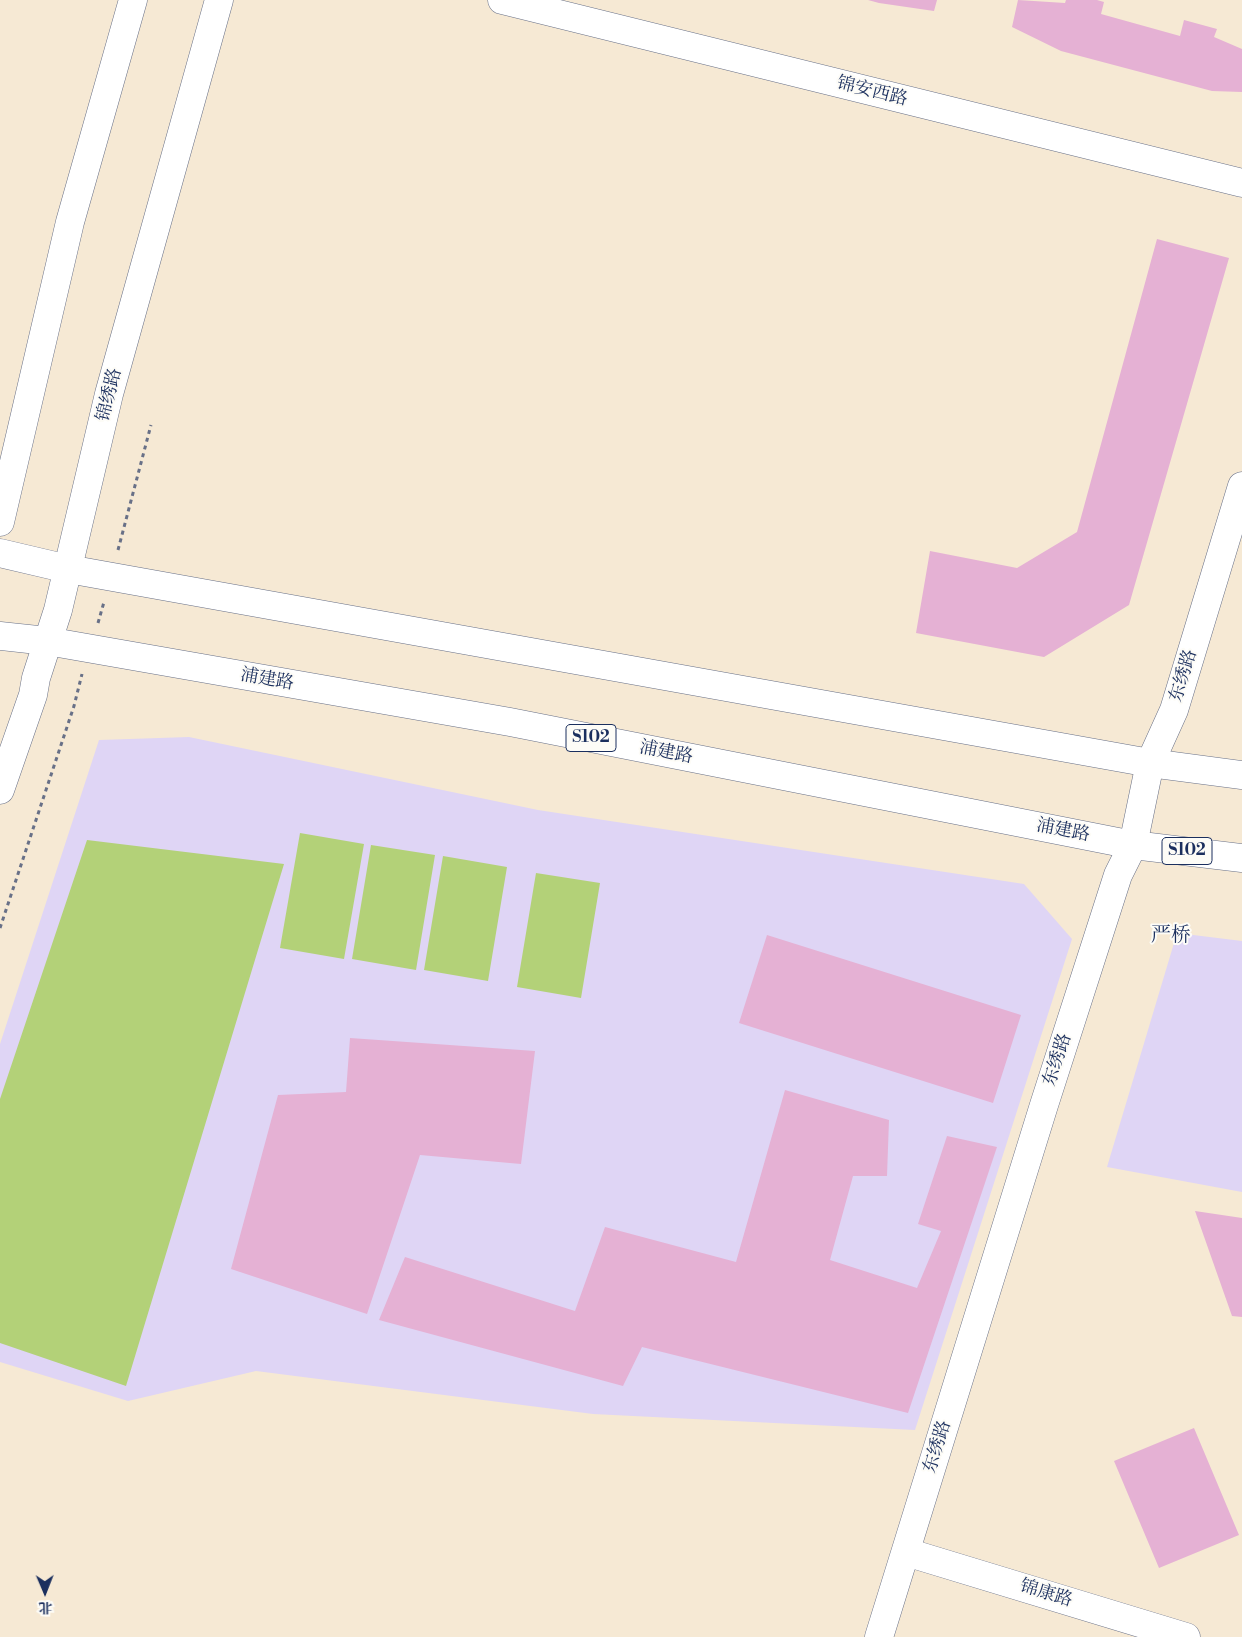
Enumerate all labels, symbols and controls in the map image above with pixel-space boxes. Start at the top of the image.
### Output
street label: 锦安西路 [834,73,910,111]
street label: 锦绣路 [93,366,127,424]
street label: 东绣路 [1166,647,1202,705]
street label: 浦建路 [239,665,295,695]
road number: S102 [566,724,616,751]
street label: 浦建路 [637,737,695,769]
street label: 浦建路 [1034,815,1092,847]
road number: S102 [1162,838,1212,864]
district label: 严桥 [1151,924,1191,948]
street label: 东绣路 [1039,1031,1077,1089]
street label: 东绣路 [920,1418,956,1476]
north arrow [20,1567,70,1617]
street label: 锦康路 [1017,1576,1075,1612]
text: 北 [38,1598,52,1616]

